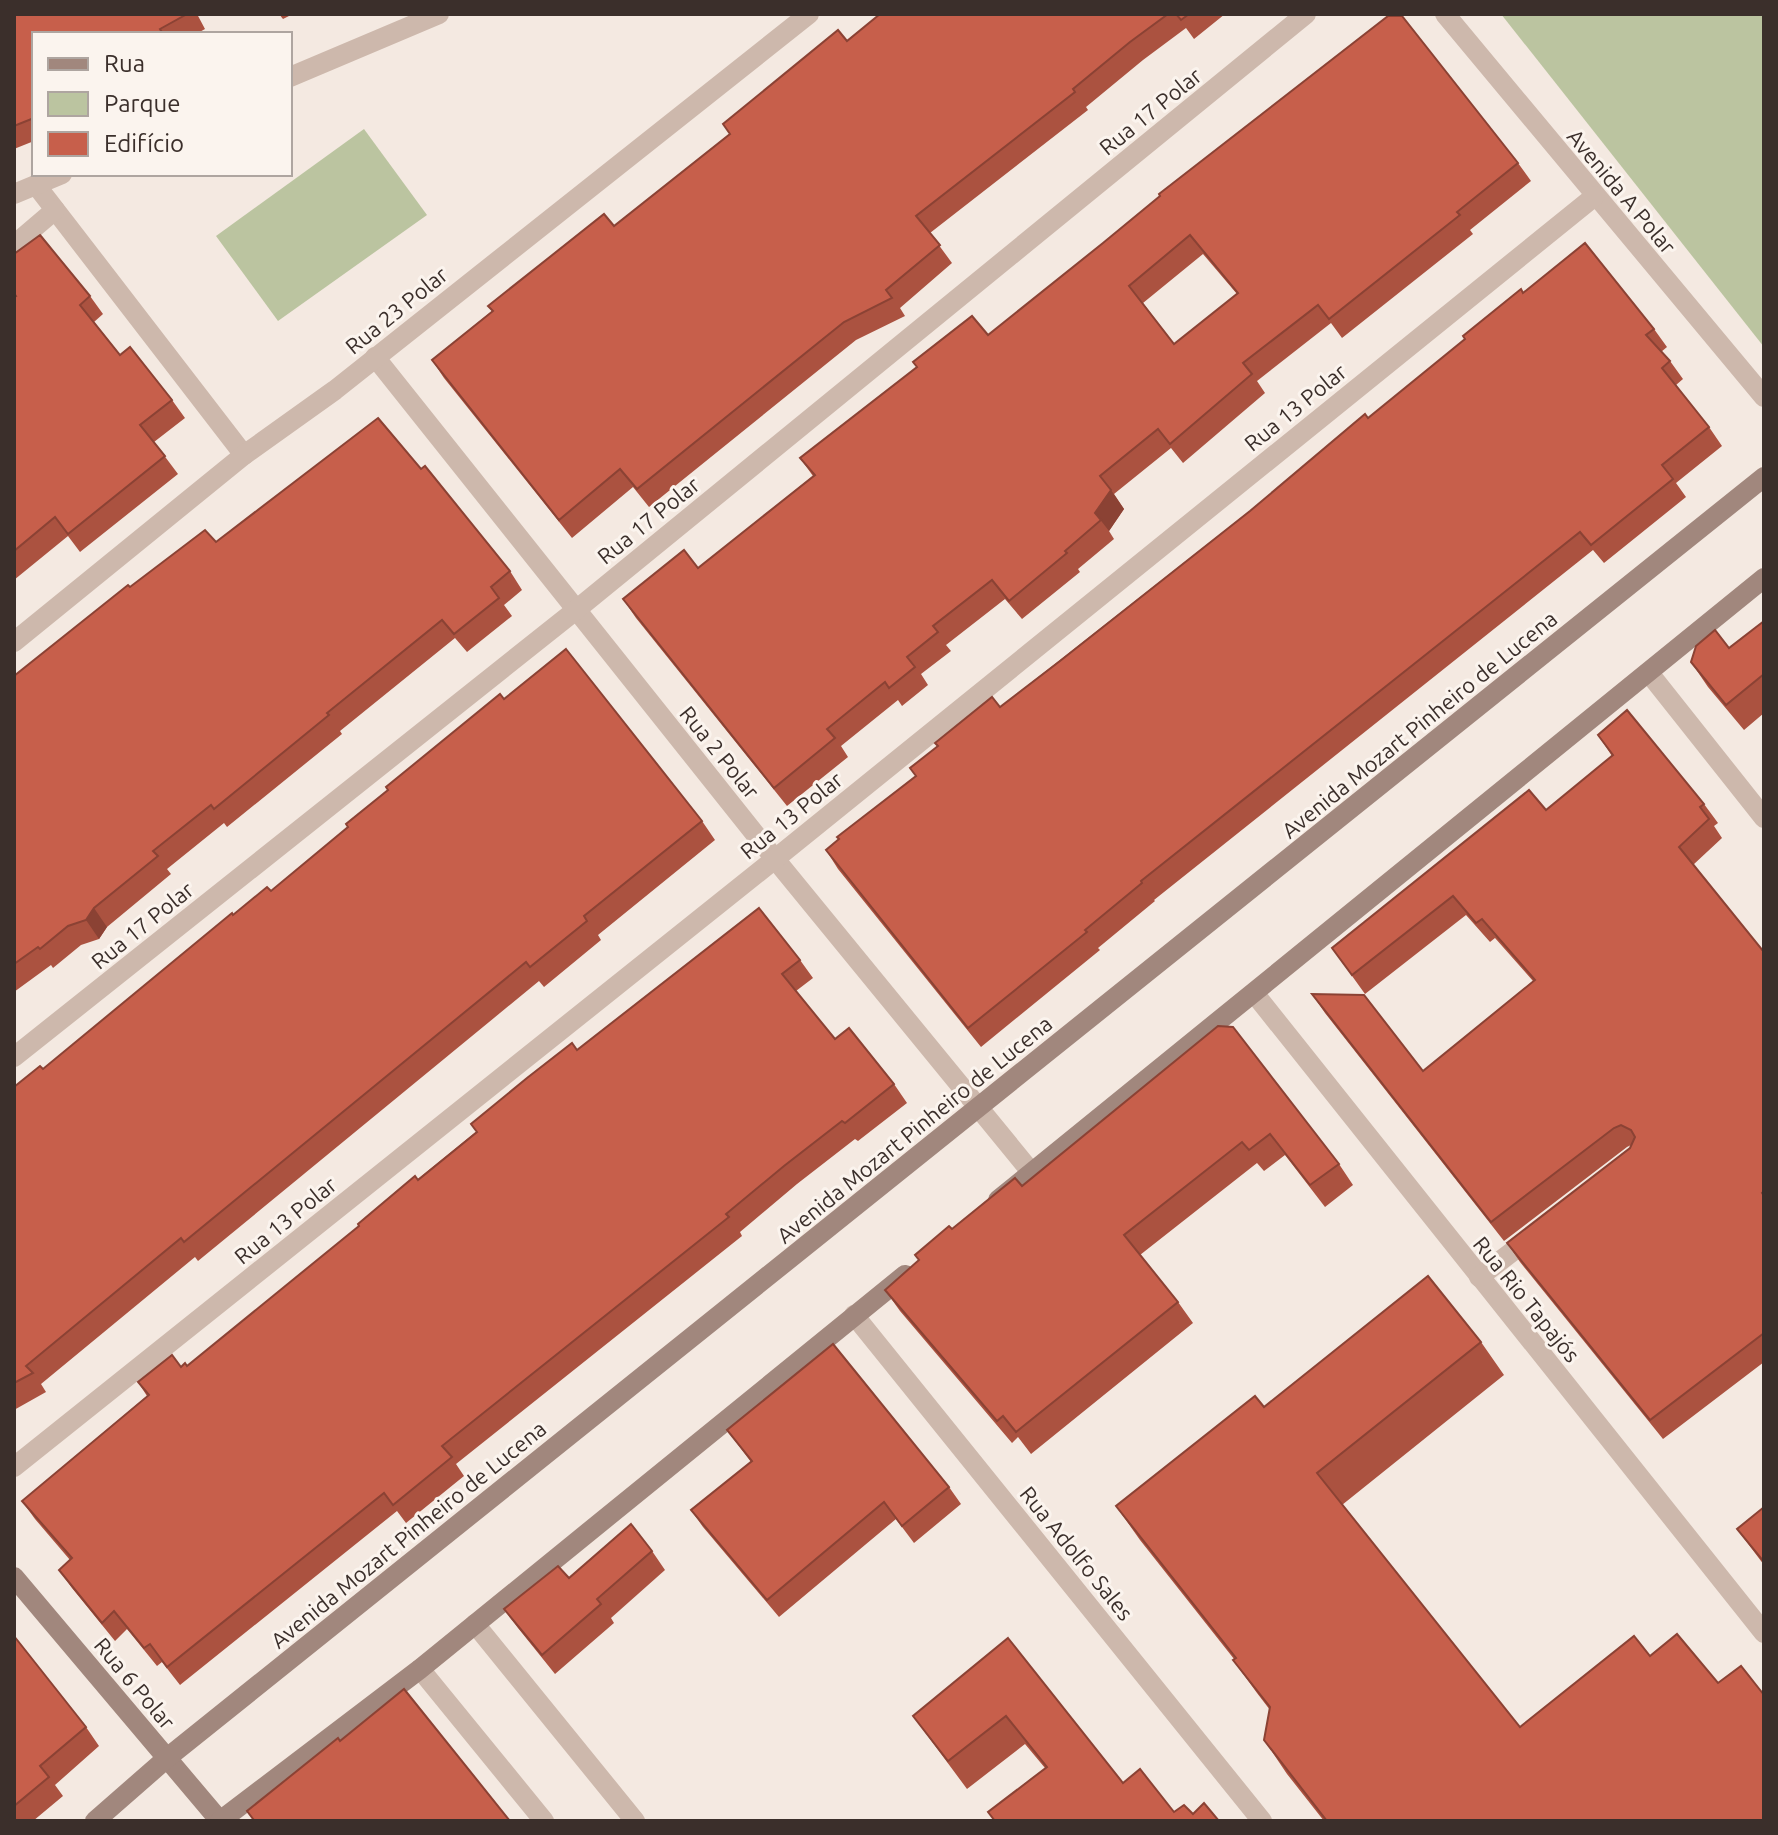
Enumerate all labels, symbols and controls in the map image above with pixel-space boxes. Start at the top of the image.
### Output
legend [32,32,292,176]
text: Rua [104,50,145,77]
street label: Rua 17 Polar [1094,62,1206,160]
text: Parque [104,90,181,117]
street label: Avenida A Polar [1563,124,1682,259]
text: Edifício [104,130,184,157]
street label: Rua 23 Polar [340,261,452,359]
street label: Rua 13 Polar [1239,358,1351,456]
street label: Rua 17 Polar [592,471,704,569]
street label: Avenida Mozart Pinheiro de Lucena [1276,605,1562,843]
street label: Rua 2 Polar [675,701,765,804]
street label: Rua 13 Polar [735,766,847,864]
street label: Rua 17 Polar [86,876,198,974]
street label: Avenida Mozart Pinheiro de Lucena [771,1010,1057,1248]
street label: Rua 13 Polar [229,1171,341,1269]
street label: Rua Rio Tapajós [1469,1231,1585,1367]
street label: Avenida Mozart Pinheiro de Lucena [265,1415,551,1653]
street label: Rua Adolfo Sales [1015,1481,1139,1625]
street label: Rua 6 Polar [90,1632,181,1734]

